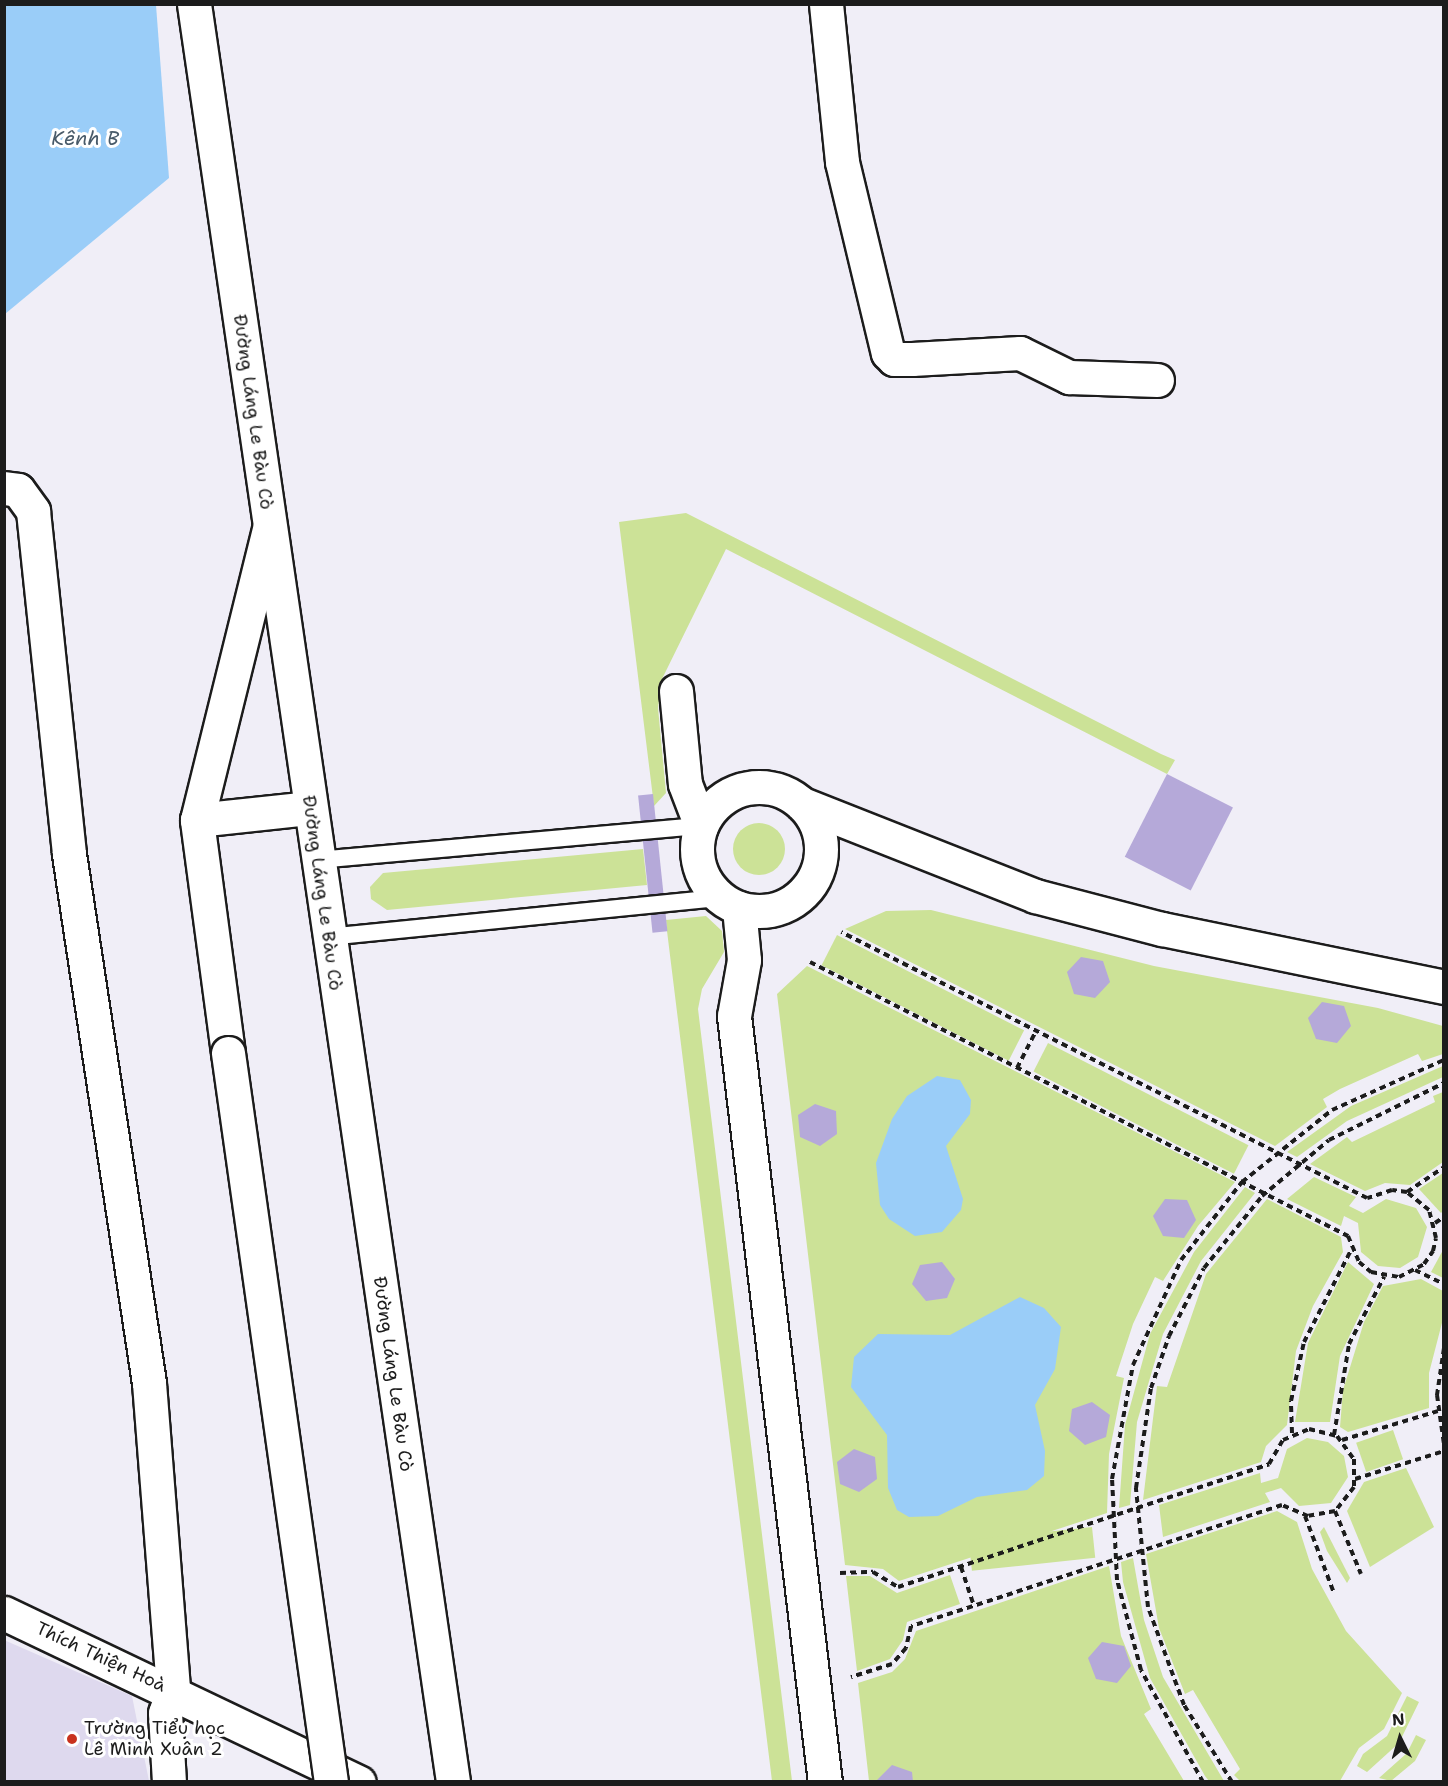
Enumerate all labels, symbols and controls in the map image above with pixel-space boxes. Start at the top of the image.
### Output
water label: Kênh B [51,126,119,150]
street label: Đường Láng Le Bàu Cò [229,313,277,511]
street label: Đường Láng Le Bàu Cò [298,794,346,992]
street label: Đường Láng Le Bàu Cò [369,1275,417,1473]
street label: Thích Thiện Hoà [33,1617,169,1697]
north arrow [1370,1708,1430,1768]
text: N [1391,1709,1406,1731]
place label: Trường Tiểu học Lê Minh Xuân 2 [84,1718,225,1760]
marker: Trường Tiểu học Lê Minh Xuân 2 [65,1732,79,1746]

